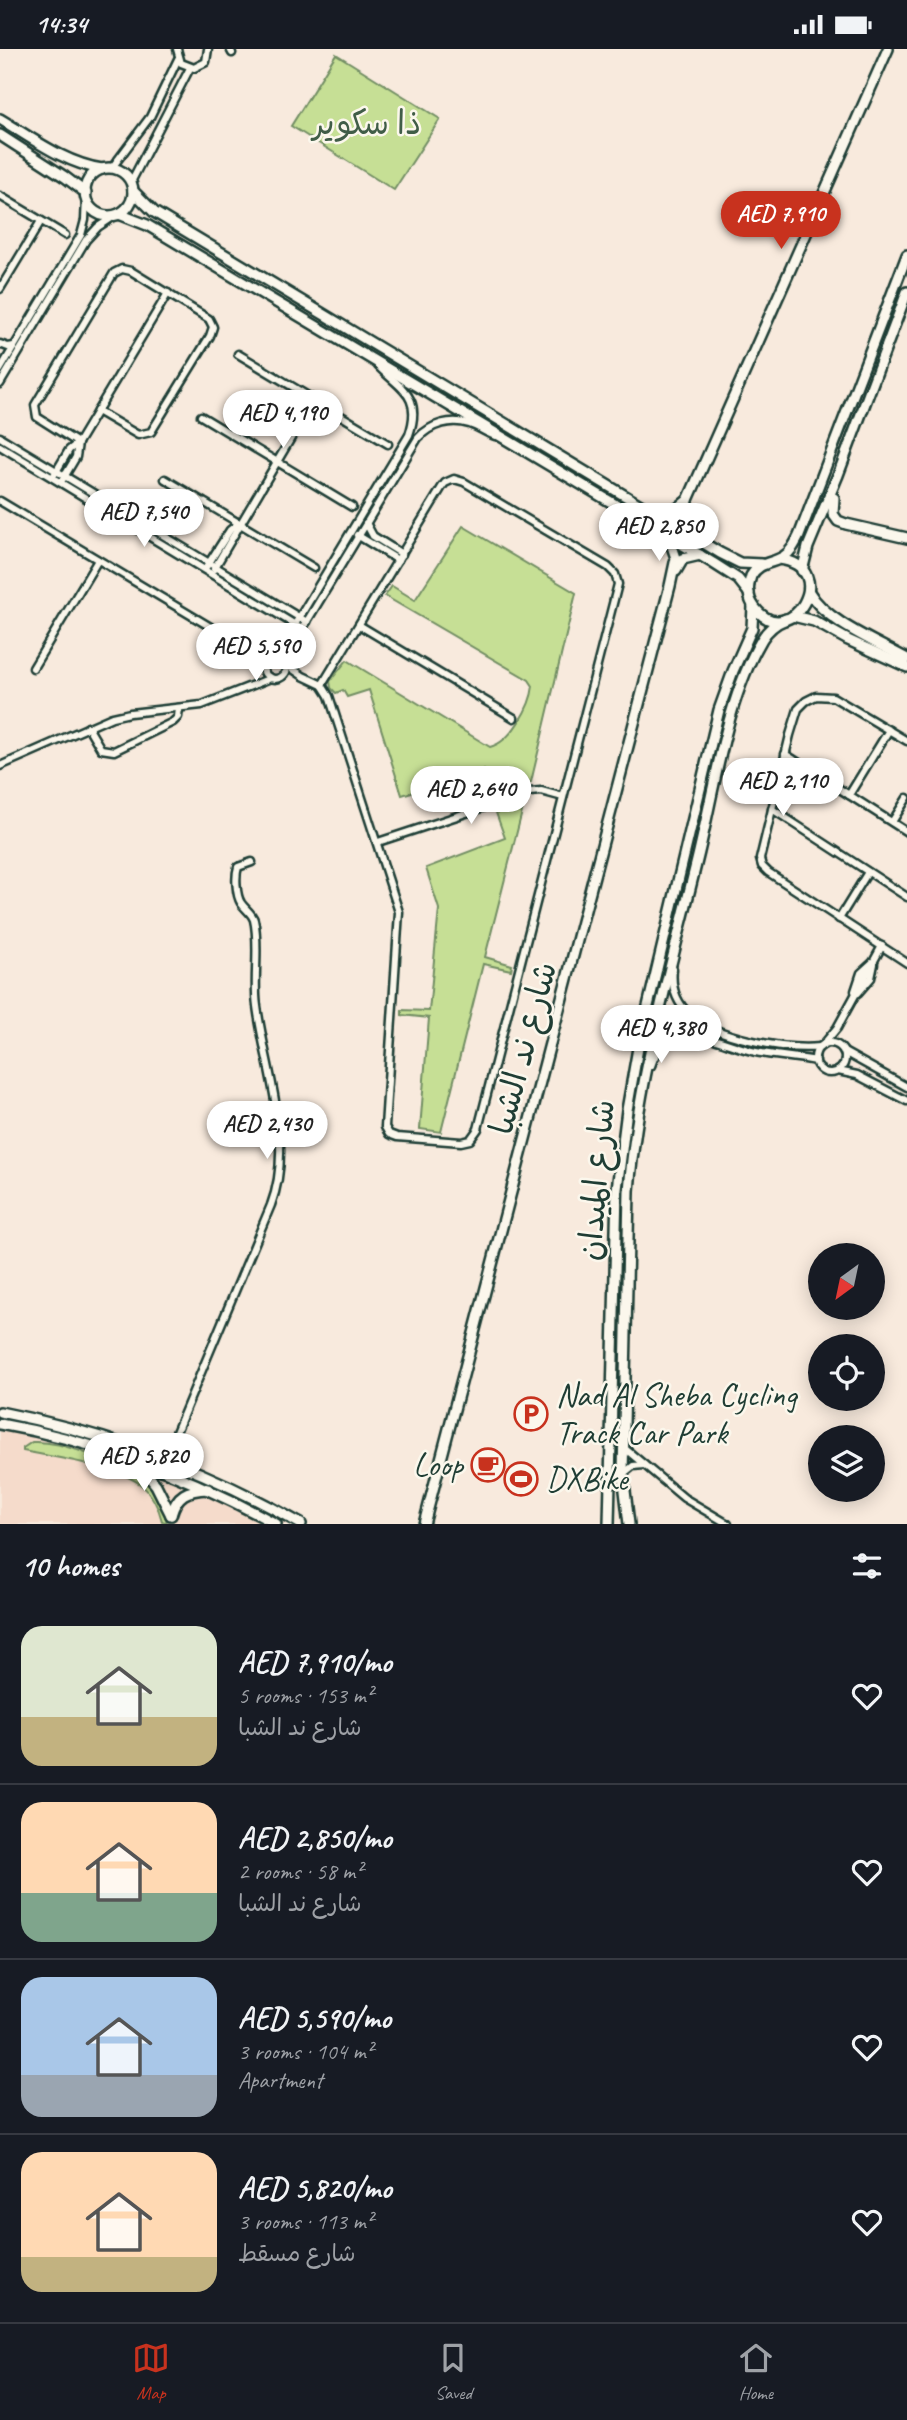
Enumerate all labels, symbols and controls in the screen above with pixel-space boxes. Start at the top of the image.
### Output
text: 14:34 [35,8,87,41]
park label: ذا سكوير [310,102,421,144]
pin: AED 7,910 [701,191,861,251]
text: AED 7,910 [737,199,825,228]
pin: AED 4,190 [203,391,363,450]
text: AED 4,190 [239,398,327,427]
pin: AED 7,540 [64,489,224,549]
text: AED 7,540 [100,497,188,526]
pin: AED 2,850 [579,503,739,563]
text: AED 2,850 [615,511,703,540]
pin: AED 5,590 [176,623,336,683]
text: AED 5,590 [212,631,300,660]
pin: AED 2,110 [703,759,863,818]
text: AED 2,110 [739,766,827,795]
pin: AED 2,640 [391,767,551,826]
text: AED 2,640 [426,774,516,803]
street label: شارع ند الشبا [480,957,568,1139]
pin: AED 4,380 [581,1005,741,1065]
text: AED 4,380 [617,1013,705,1042]
street label: شارع الميدان [568,1098,626,1263]
pin: AED 2,430 [187,1101,347,1161]
text: AED 2,430 [223,1109,311,1138]
north arrow [808,1243,886,1319]
map controls [808,1243,885,1502]
button: locate [808,1334,885,1411]
place label: Nad Al Sheba Cycling Track Car Park [556,1374,799,1454]
parking icon: Nad Al Sheba Cycling Track Car Park [512,1395,550,1433]
button: layers [808,1425,885,1502]
pin: AED 5,820 [64,1433,224,1493]
text: AED 5,820 [100,1441,188,1470]
place label: Loop [413,1444,465,1486]
cafe icon: Loop [469,1446,507,1484]
place label: DXBike [546,1458,630,1500]
sports icon: DXBike [502,1460,540,1498]
text: 10 homes [21,1547,119,1585]
icon: filters [848,1547,886,1585]
text: AED 7,910/mo [238,1643,392,1681]
icon: home [77,1654,161,1738]
icon: heart [848,1677,886,1715]
text: 5 rooms · 153 m² [238,1681,373,1710]
text: شارع ند الشبا [238,1713,361,1742]
text: AED 2,850/mo [238,1819,392,1857]
icon: home [77,1830,161,1914]
icon: heart [848,1853,886,1891]
text: 2 rooms · 58 m² [238,1857,362,1886]
text: شارع ند الشبا [238,1889,361,1918]
text: AED 5,590/mo [238,1999,391,2037]
icon: home [77,2005,161,2089]
icon: heart [848,2028,886,2066]
text: 3 rooms · 104 m² [238,2037,373,2066]
text: Apartment [238,2066,323,2095]
text: AED 5,820/mo [238,2169,392,2207]
icon: home [77,2180,161,2264]
icon: heart [848,2203,886,2241]
text: 3 rooms · 113 m² [238,2207,373,2236]
text: شارع مسقط [238,2239,356,2268]
tab: Map [132,2339,170,2405]
tab: Saved [434,2339,472,2405]
tab: Home [737,2339,775,2405]

